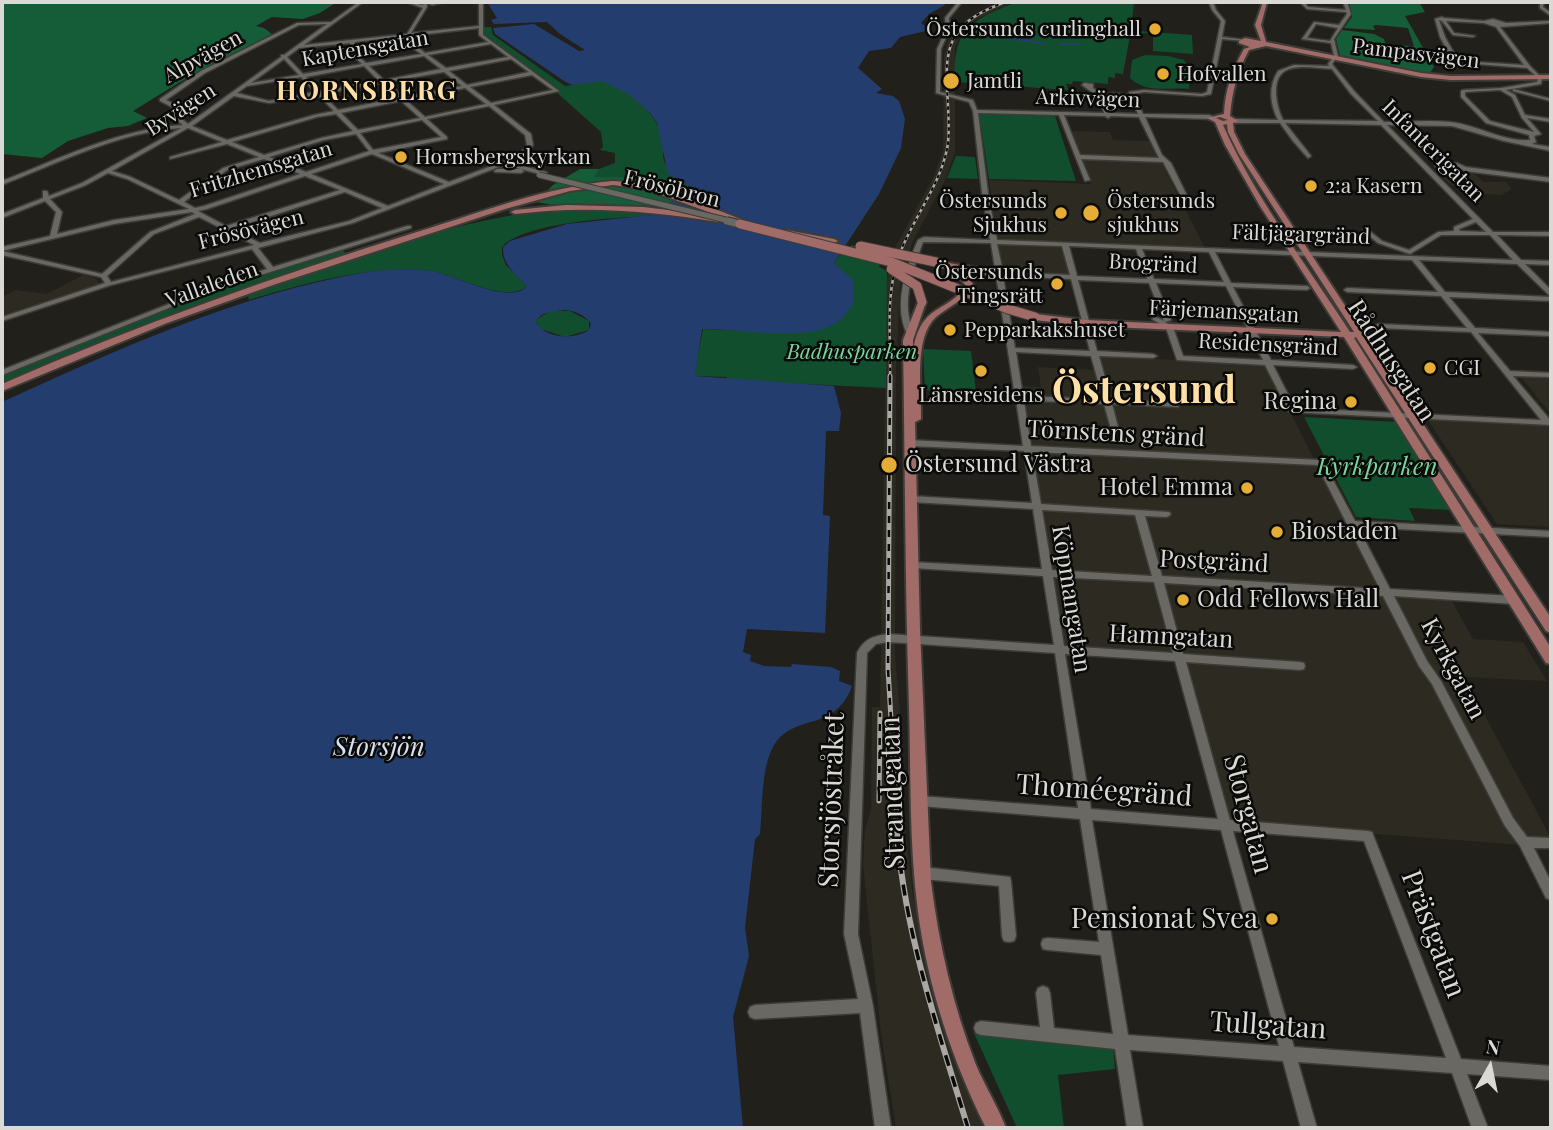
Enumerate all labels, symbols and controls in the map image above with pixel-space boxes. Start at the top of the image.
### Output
place label: Östersunds curlinghall [926,16,1141,42]
marker: Östersunds curlinghall [1147,21,1163,37]
street label: Alpvägen [159,25,247,89]
street label: Kaptensgatan [300,25,430,73]
street label: Pampasvägen [1351,34,1481,74]
place label: Hofvallen [1177,61,1267,87]
marker: Hofvallen [1155,66,1171,82]
place label: Jamtli [967,68,1022,94]
marker: Jamtli [941,71,961,91]
district label: HORNSBERG [277,76,457,108]
street label: Byvägen [141,78,221,142]
street label: Arkivvägen [1035,85,1141,113]
street label: Infanterigatan [1376,94,1490,208]
street label: Fritzhemsgatan [187,136,335,204]
place label: Hornsbergskyrkan [415,144,591,170]
marker: Hornsbergskyrkan [393,149,409,165]
street label: Frösöbron [621,165,723,213]
place label: 2:a Kasern [1325,173,1422,199]
marker: 2:a Kasern [1303,178,1319,194]
place label: Östersunds Sjukhus [939,188,1047,238]
place label: Östersunds sjukhus [1107,188,1215,238]
marker: Östersunds sjukhus [1081,203,1101,223]
street label: Frösövägen [196,205,306,255]
marker: Östersunds Sjukhus [1053,205,1069,221]
street label: Fältjägargränd [1231,220,1371,250]
street label: Brogränd [1108,249,1198,279]
street label: Vallaleden [162,257,262,313]
place label: Östersunds Tingsrätt [935,259,1043,309]
marker: Östersunds Tingsrätt [1049,276,1065,292]
street label: Färjemansgatan [1148,295,1300,329]
street label: Rådhusgatan [1341,295,1441,427]
place label: Pepparkakshuset [964,317,1125,343]
marker: Pepparkakshuset [942,322,958,338]
street label: Residensgränd [1197,329,1339,361]
park label: Badhusparken [787,339,917,365]
place label: CGI [1444,355,1480,381]
marker: CGI [1422,360,1438,376]
marker: Länsresidens [973,363,989,379]
district label: Östersund [1052,368,1236,414]
place label: Länsresidens [919,382,1043,408]
place label: Regina [1263,388,1337,416]
marker: Regina [1343,394,1359,410]
street label: Törnstens gränd [1026,415,1206,453]
place label: Östersund Västra [905,451,1092,479]
park label: Kyrkparken [1317,454,1437,482]
marker: Östersund Västra [879,455,899,475]
place label: Hotel Emma [1099,474,1233,502]
marker: Hotel Emma [1239,480,1255,496]
place label: Biostaden [1291,518,1398,546]
street label: Köpmangatan [1045,523,1097,675]
marker: Biostaden [1269,524,1285,540]
street label: Postgränd [1159,545,1269,579]
place label: Odd Fellows Hall [1197,586,1379,614]
marker: Odd Fellows Hall [1175,592,1191,608]
street label: Kyrkgatan [1414,614,1492,724]
street label: Hamngatan [1108,619,1234,655]
street label: Storsjöstråket [812,712,852,888]
street label: Strandgatan [874,716,912,870]
water label: Storsjön [333,732,425,764]
street label: Storgatan [1216,751,1280,877]
street label: Thoméegränd [1015,768,1193,814]
street label: Prästgatan [1393,866,1473,1002]
place label: Pensionat Svea [1071,902,1258,936]
marker: Pensionat Svea [1264,911,1280,927]
street label: Tullgatan [1209,1005,1327,1047]
north arrow [1455,1032,1525,1102]
text: N [1484,1032,1502,1060]

